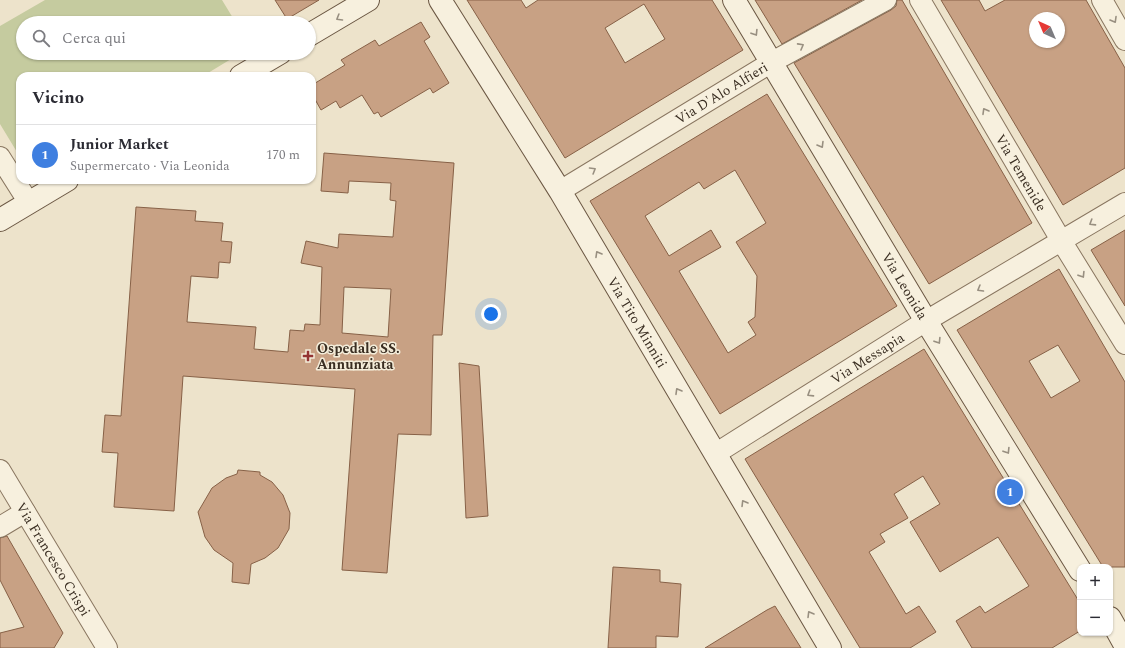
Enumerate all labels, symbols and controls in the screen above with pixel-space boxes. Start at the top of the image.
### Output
north arrow [1029,12,1065,48]
one-way arrow [336,13,343,20]
search box [16,16,316,60]
one-way arrow [1109,16,1116,23]
icon: search [30,27,52,49]
text: Cerca qui [62,27,126,50]
one-way arrow [750,29,757,36]
one-way arrow [797,44,804,51]
street label: Via D'Alo Alfieri [671,56,772,129]
text: Vicino [32,85,84,111]
one-way arrow [983,108,990,115]
street label: Via Temenide [990,130,1052,215]
text: Junior Market [70,133,169,156]
one-way arrow [817,141,824,148]
text: 1 [41,145,49,165]
text: 170 m [266,145,300,165]
text: Supermercato · Via Leonida [70,156,230,176]
one-way arrow [589,168,596,175]
one-way arrow [1089,218,1096,226]
street label: Via Leonida [877,248,933,324]
one-way arrow [595,251,602,258]
one-way arrow [1078,271,1085,278]
street label: Via Tito Minniti [602,273,673,372]
one-way arrow [977,285,984,292]
your location [481,304,501,324]
street label: Via Messapia [826,327,908,389]
one-way arrow [933,337,941,344]
place label: Ospedale SS. Annunziata [317,338,400,375]
marker: Ospedale SS. Annunziata [302,350,314,362]
one-way arrow [675,388,682,395]
one-way arrow [807,390,814,397]
one-way arrow [1002,447,1009,454]
pin: 1 [997,477,1023,507]
street label: Via Francesco Crispi [11,498,96,620]
one-way arrow [741,500,748,507]
map controls [1077,564,1113,636]
button: + [1077,564,1113,600]
button: − [1077,600,1113,636]
one-way arrow [807,611,815,618]

